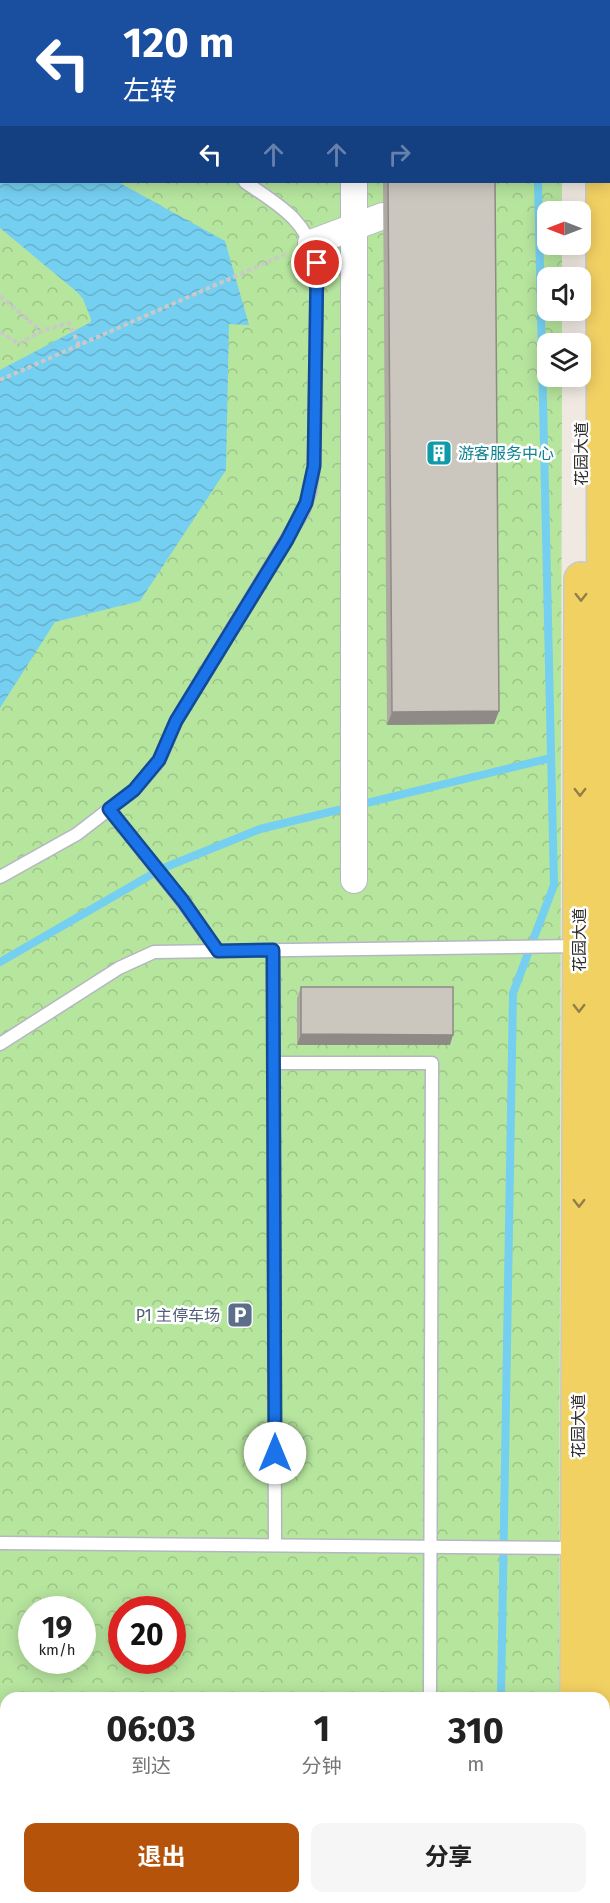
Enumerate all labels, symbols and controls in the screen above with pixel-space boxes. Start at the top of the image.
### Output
text: 120 m [123,18,234,68]
icon: left [24,24,102,102]
text: 左转 [123,75,177,107]
icon: left [194,138,227,171]
icon: ahead [257,138,290,171]
icon: ahead [320,138,353,171]
icon: right [383,138,416,171]
north arrow [537,201,591,255]
map controls [537,201,591,387]
pin [291,237,342,288]
icon: arrive [300,246,333,279]
button: sound [537,267,591,321]
button: layers [537,333,591,387]
street label: 花园大道 [572,422,591,486]
building icon: 游客服务中心 [424,438,454,468]
place label: 游客服务中心 [458,444,554,463]
one-way arrow [575,592,587,601]
one-way arrow [574,787,586,796]
street label: 花园大道 [570,908,589,972]
one-way arrow [573,1003,585,1012]
one-way arrow [572,1198,585,1207]
parking icon: P1 主停车场 [225,1300,255,1330]
place label: P1 主停车场 [136,1306,220,1325]
street label: 花园大道 [569,1394,588,1458]
position arrow [243,1421,307,1485]
speed limit sign: 20 [108,1596,186,1674]
text: 19 [42,1610,72,1646]
text: km/h [38,1641,76,1659]
text: 06:03 [106,1707,196,1751]
text: 1 [313,1707,330,1751]
text: 310 [448,1709,504,1753]
text: m [467,1752,484,1776]
text: 到达 [131,1754,171,1778]
text: 分钟 [302,1754,342,1778]
button: 退出 [24,1823,299,1892]
button: 分享 [311,1823,586,1892]

